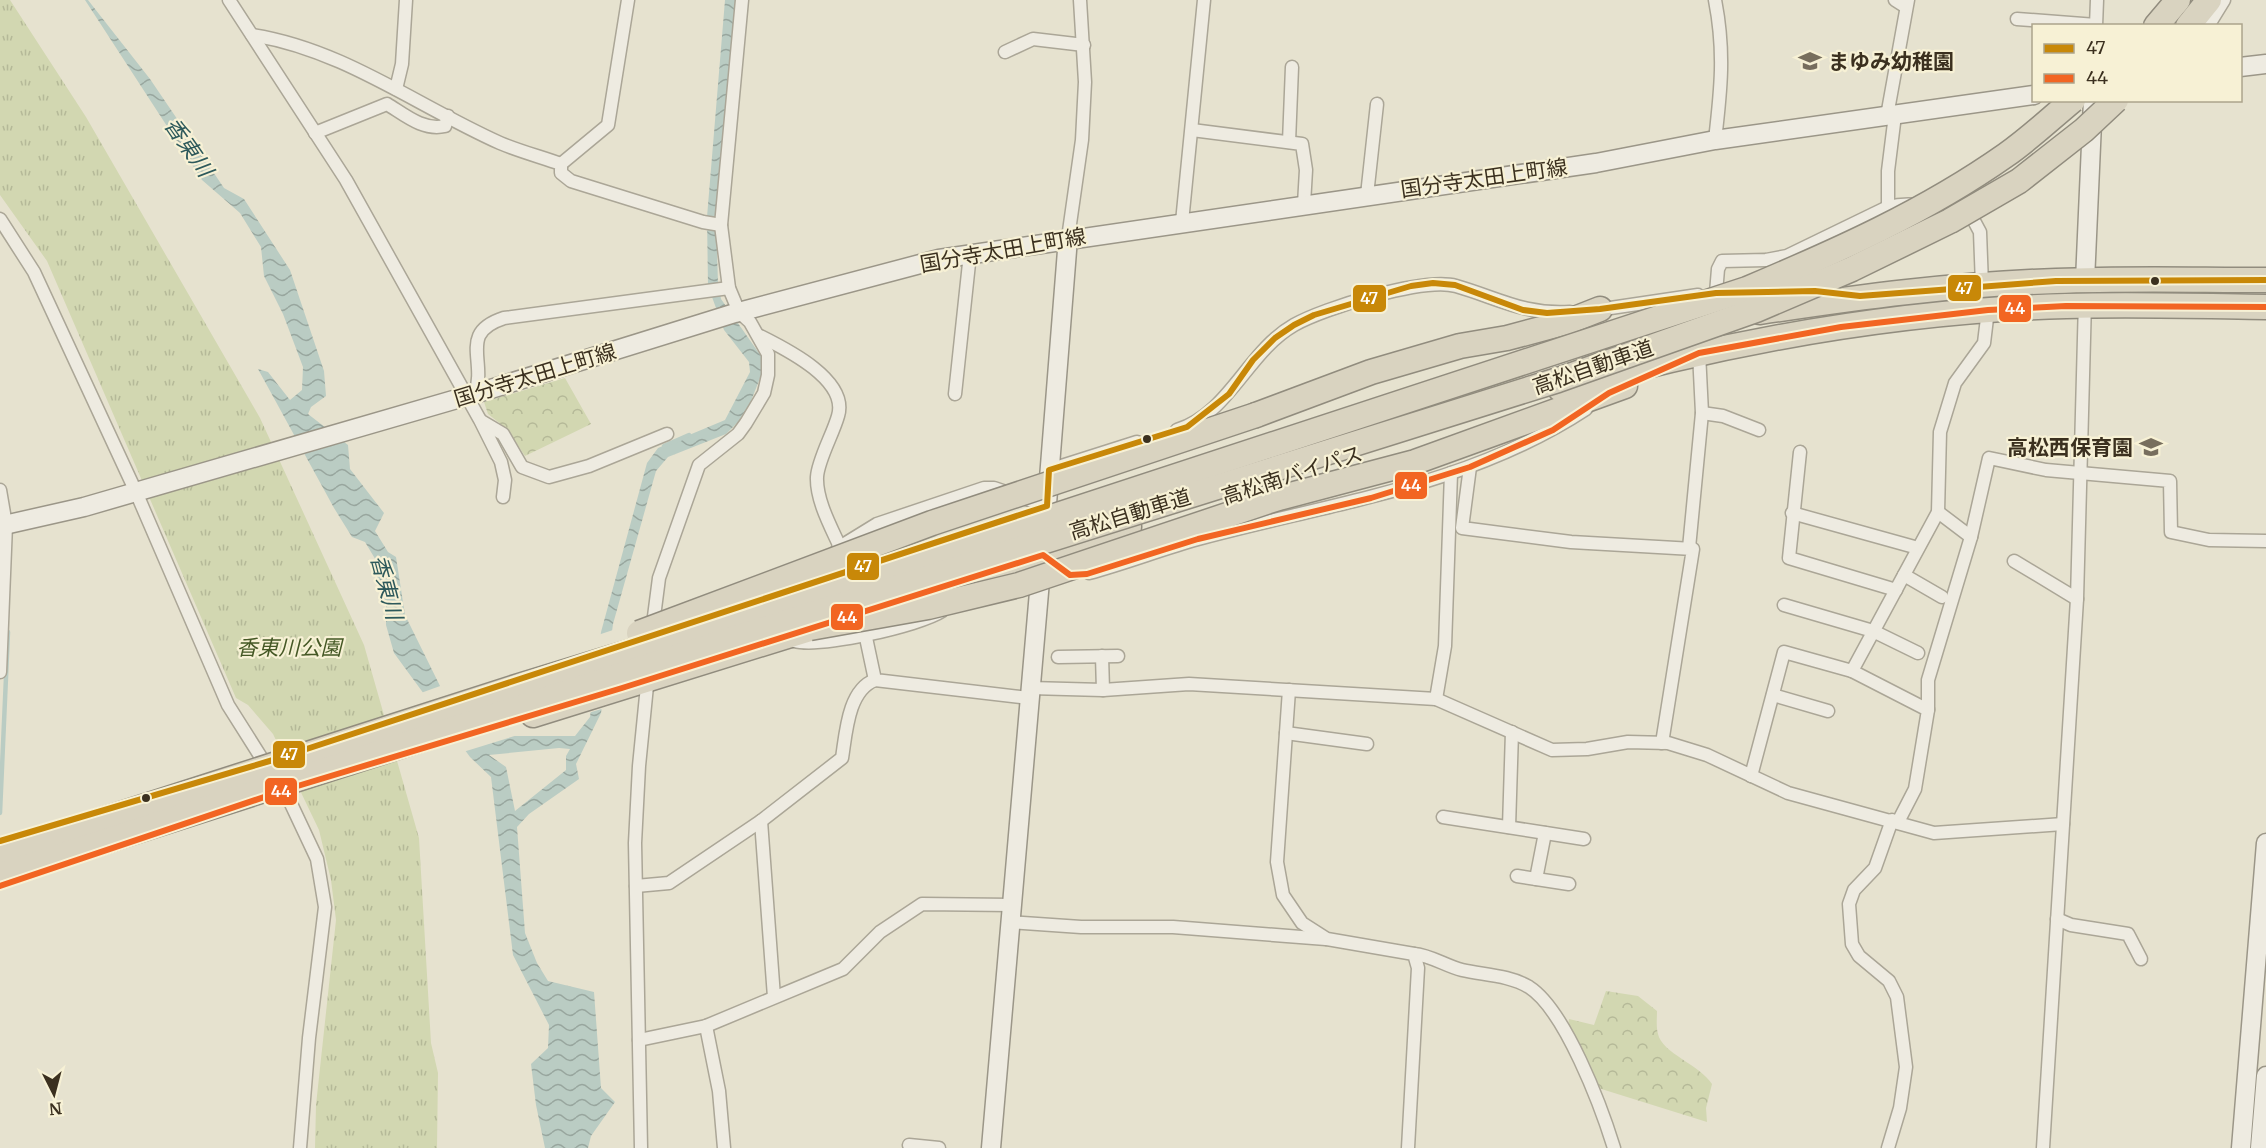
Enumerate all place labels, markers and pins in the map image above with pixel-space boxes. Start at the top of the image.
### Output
school or university icon: まゆみ幼稚園 [1797,48,1823,74]
place label: まゆみ幼稚園 [1828,48,1954,75]
unlabelled marker [2149,275,2161,287]
unlabelled marker [1141,433,1153,445]
place label: 高松西保育園 [2007,434,2133,461]
school or university icon: 高松西保育園 [2138,434,2164,460]
unlabelled marker [140,792,152,804]

